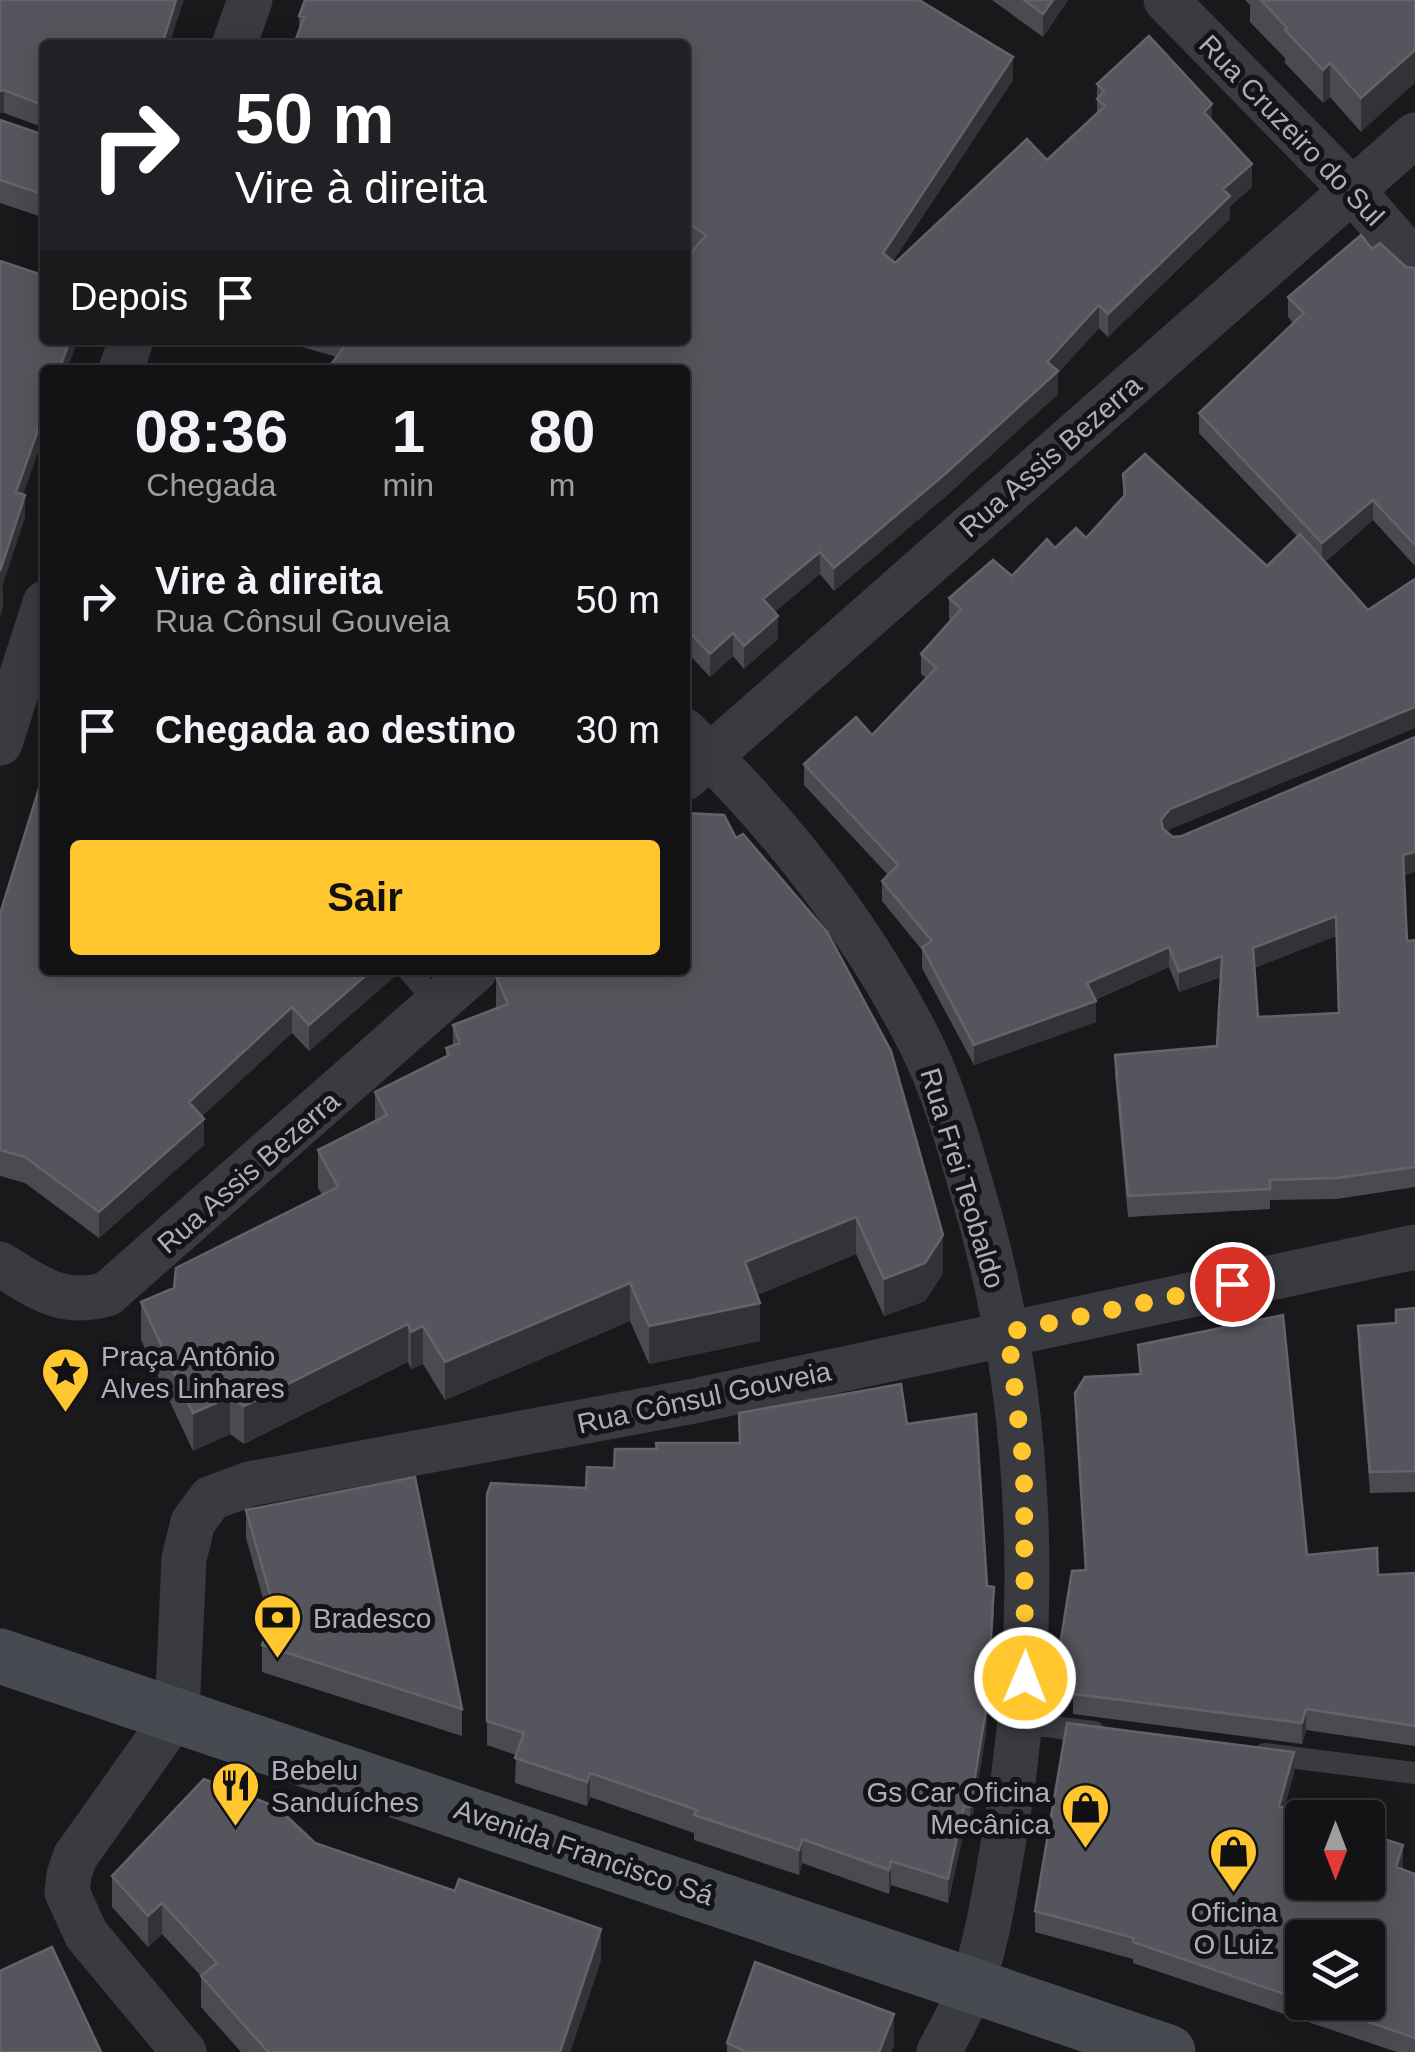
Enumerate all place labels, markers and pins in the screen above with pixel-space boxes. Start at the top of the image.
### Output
pin [1190,1242,1275,1327]
place label: Praça Antônio Alves Linhares [101,1341,285,1404]
place icon: Praça Antônio Alves Linhares [40,1346,92,1414]
bank icon: Bradesco [252,1592,304,1660]
place label: Bradesco [313,1603,431,1634]
place label: Bebelu Sanduíches [271,1755,419,1818]
restaurant icon: Bebelu Sanduíches [210,1760,262,1828]
place label: Gs Car Oficina Mecânica [866,1777,1050,1840]
shop icon: Gs Car Oficina Mecânica [1059,1782,1111,1850]
shop icon: Oficina O Luiz [1208,1826,1260,1894]
place label: Oficina O Luiz [1190,1897,1278,1960]

